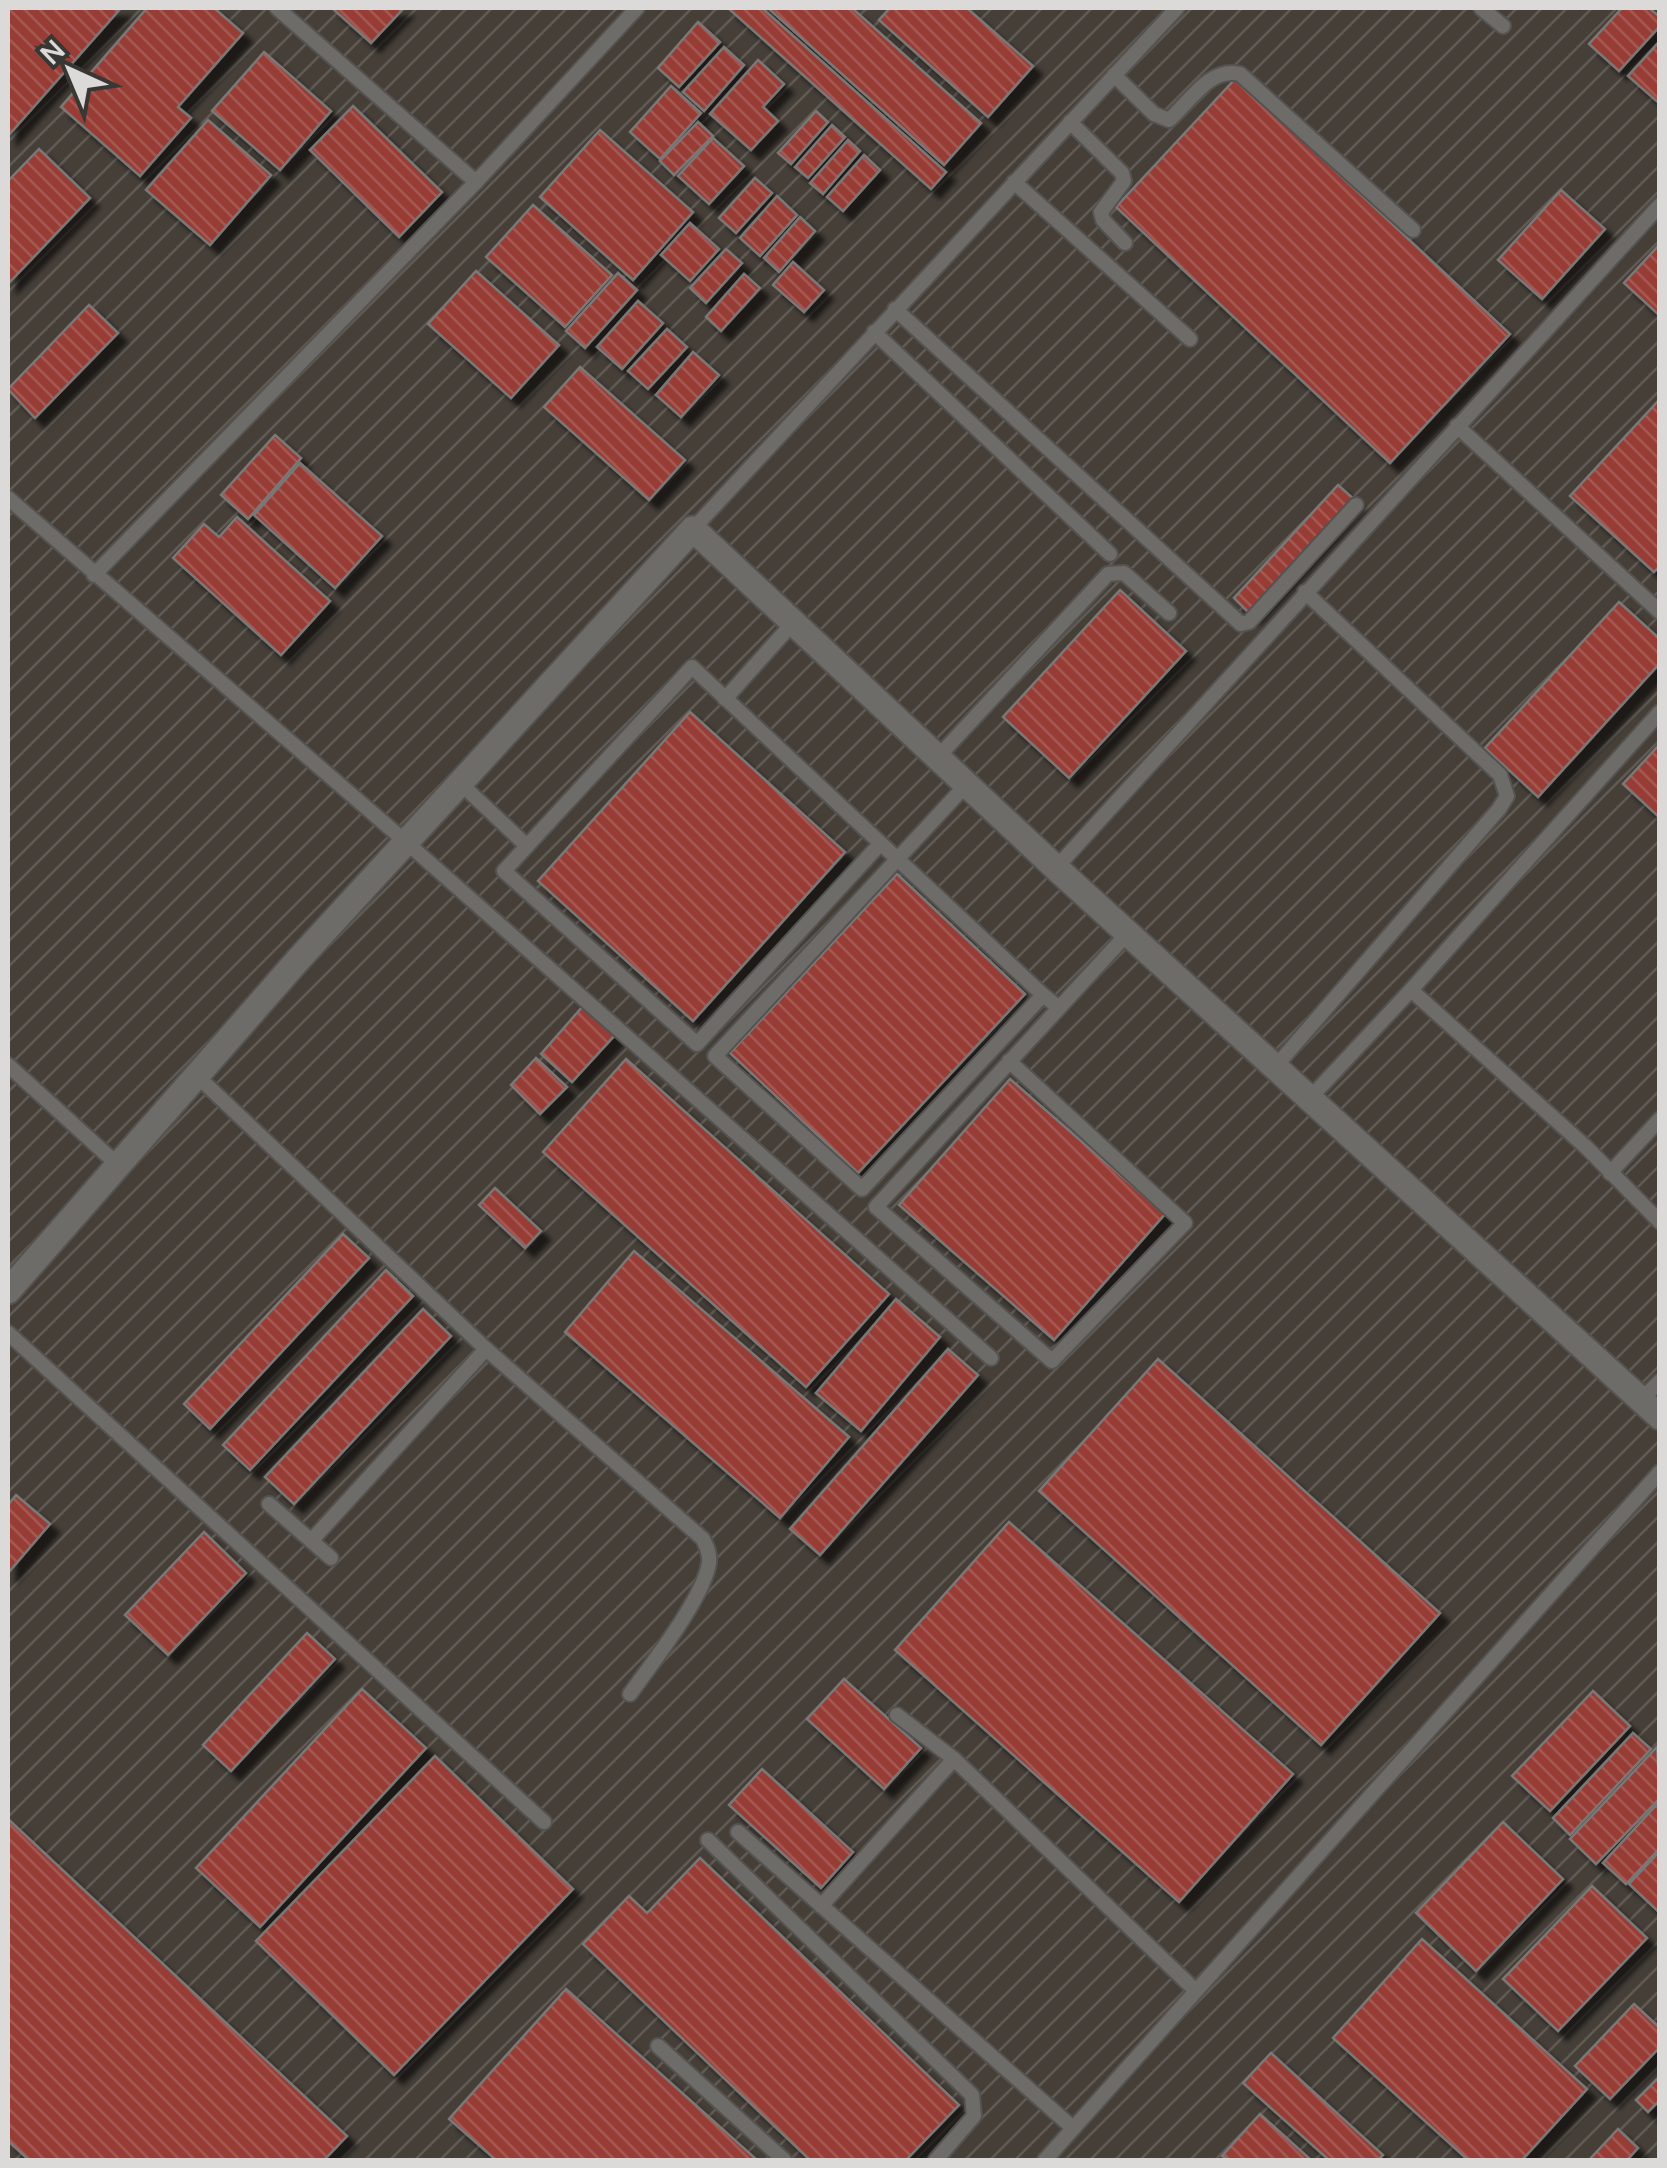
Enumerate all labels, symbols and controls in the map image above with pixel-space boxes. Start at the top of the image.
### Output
north arrow [20,20,120,120]
text: N [32,31,72,72]

